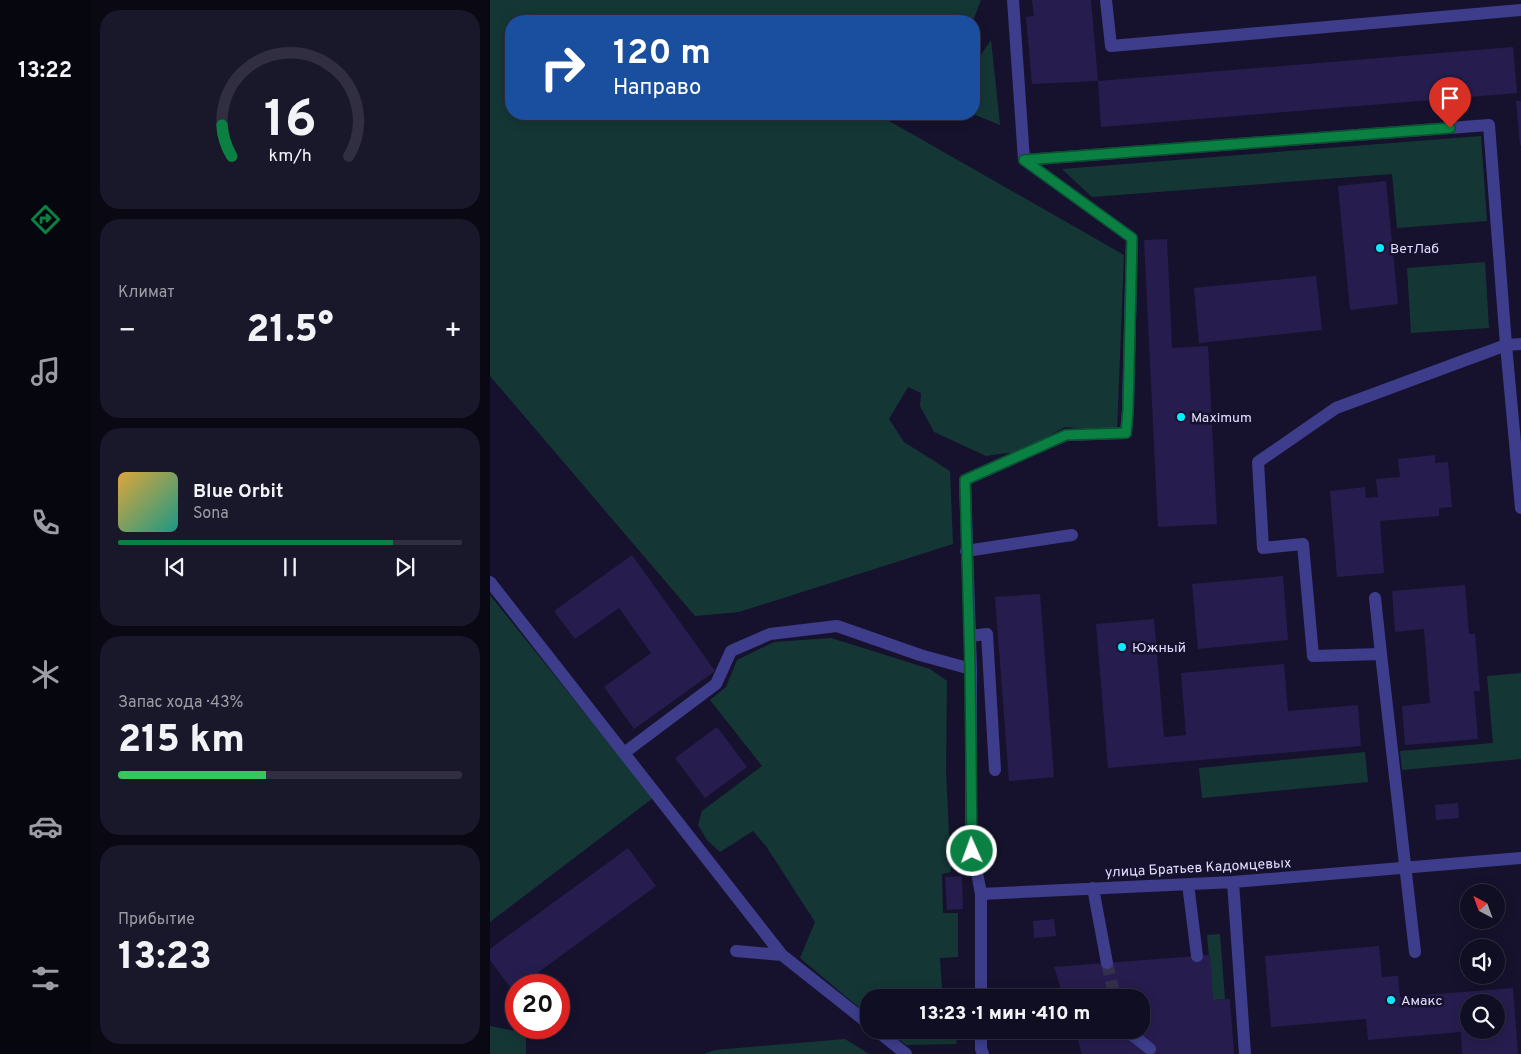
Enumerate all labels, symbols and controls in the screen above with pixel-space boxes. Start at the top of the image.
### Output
text: 120 m [613,32,711,76]
icon: right [530,35,595,100]
text: 13:22 [18,58,72,85]
text: Направо [613,75,701,102]
pin [1429,77,1471,128]
icon: arrive [1436,84,1464,112]
text: 16 [264,89,316,155]
text: km/h [268,145,312,168]
icon: directions [28,202,63,237]
place label: ВетЛаб [1390,241,1439,258]
marker: ВетЛаб [1374,242,1386,254]
text: Климат [118,283,175,303]
text: 21.5° [246,307,334,356]
text: − [118,314,136,350]
text: + [444,314,462,350]
icon: music [28,354,63,389]
place label: Maximum [1191,410,1252,427]
marker: Maximum [1175,411,1187,423]
text: Blue Orbit [193,480,283,504]
text: Sona [193,504,229,524]
icon: phone [28,505,63,540]
icon: previous [161,553,189,581]
icon: pause [276,553,304,581]
icon: next [391,553,419,581]
place label: Южный [1132,640,1186,657]
marker: Южный [1116,641,1128,653]
icon: climate [28,657,63,692]
text: Запас хода · 43% [118,693,244,713]
text: 215 km [118,717,245,766]
icon: car [28,809,63,844]
position arrow [945,824,997,876]
street label: улица Братьев Кадомцевых [1105,855,1292,882]
north arrow [1460,884,1505,929]
map controls [1460,884,1505,1039]
text: Прибытие [118,910,195,930]
text: 13:23 [118,934,212,983]
button: sound [1460,939,1505,984]
icon: filters [28,961,63,996]
speed limit sign: 20 [505,974,570,1039]
place label: Амакс [1401,993,1442,1010]
marker: Амакс [1385,994,1397,1006]
button: search [1460,994,1505,1039]
text: 13:23 · 1 мин · 410 m [920,1002,1090,1026]

